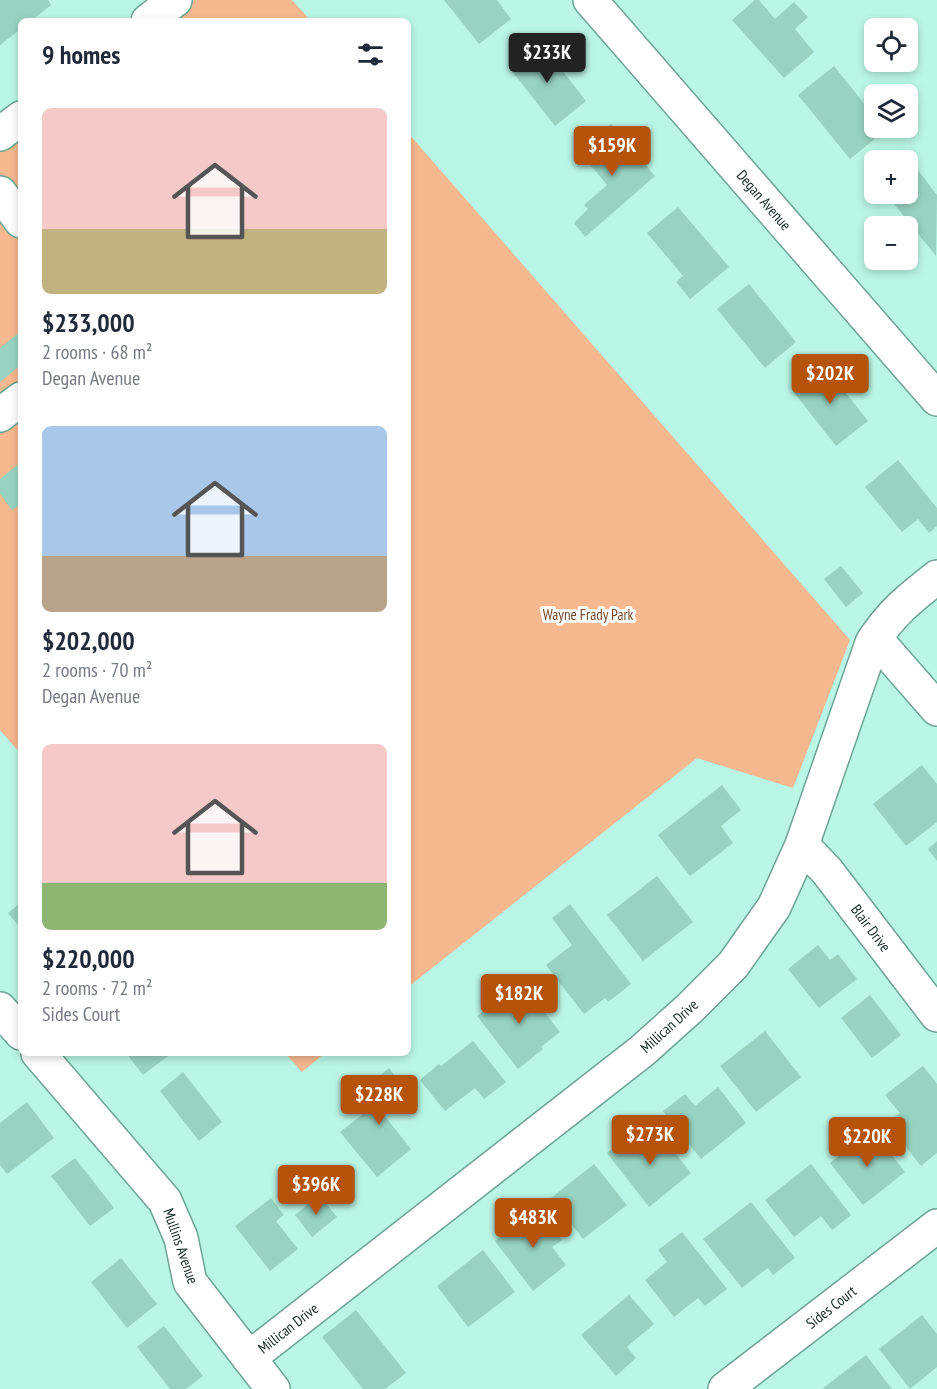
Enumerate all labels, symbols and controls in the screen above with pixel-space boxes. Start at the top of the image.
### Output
map controls [864,18,918,270]
button: locate [864,18,918,72]
pin: $233K [505,33,589,84]
text: 9 homes [42,38,120,71]
icon: filters [354,38,387,71]
text: $233K [523,39,571,65]
button: layers [864,84,918,138]
pin: $159K [570,126,654,177]
text: $159K [588,132,636,158]
icon: home [161,147,269,255]
button: + [864,150,918,204]
street label: Degan Avenue [733,166,795,234]
button: − [864,216,918,270]
text: $233,000 [42,306,135,339]
text: 2 rooms · 68 m² [42,339,152,365]
pin: $202K [788,354,872,405]
text: $202K [806,360,854,386]
text: Degan Avenue [42,365,140,391]
icon: home [161,465,269,573]
park label: Wayne Frady Park [543,605,633,624]
text: $202,000 [42,624,135,657]
text: 2 rooms · 70 m² [42,657,152,683]
text: Degan Avenue [42,683,140,709]
icon: home [161,783,269,891]
street label: Blair Drive [847,901,895,955]
text: $220,000 [42,942,135,975]
pin: $182K [477,974,561,1025]
text: 2 rooms · 72 m² [42,975,152,1001]
text: $182K [495,980,543,1006]
street label: Millican Drive [636,995,702,1057]
text: Sides Court [42,1001,120,1027]
pin: $228K [337,1075,421,1126]
text: $228K [355,1081,403,1107]
pin: $273K [608,1115,692,1166]
pin: $220K [825,1117,909,1168]
text: $273K [626,1121,674,1147]
text: $220K [843,1123,891,1149]
pin: $396K [274,1165,358,1216]
text: $396K [292,1171,340,1197]
pin: $483K [491,1198,575,1249]
text: $483K [509,1204,557,1230]
street label: Mullins Avenue [159,1206,203,1286]
street label: Sides Court [802,1281,860,1333]
street label: Millican Drive [254,1299,322,1357]

